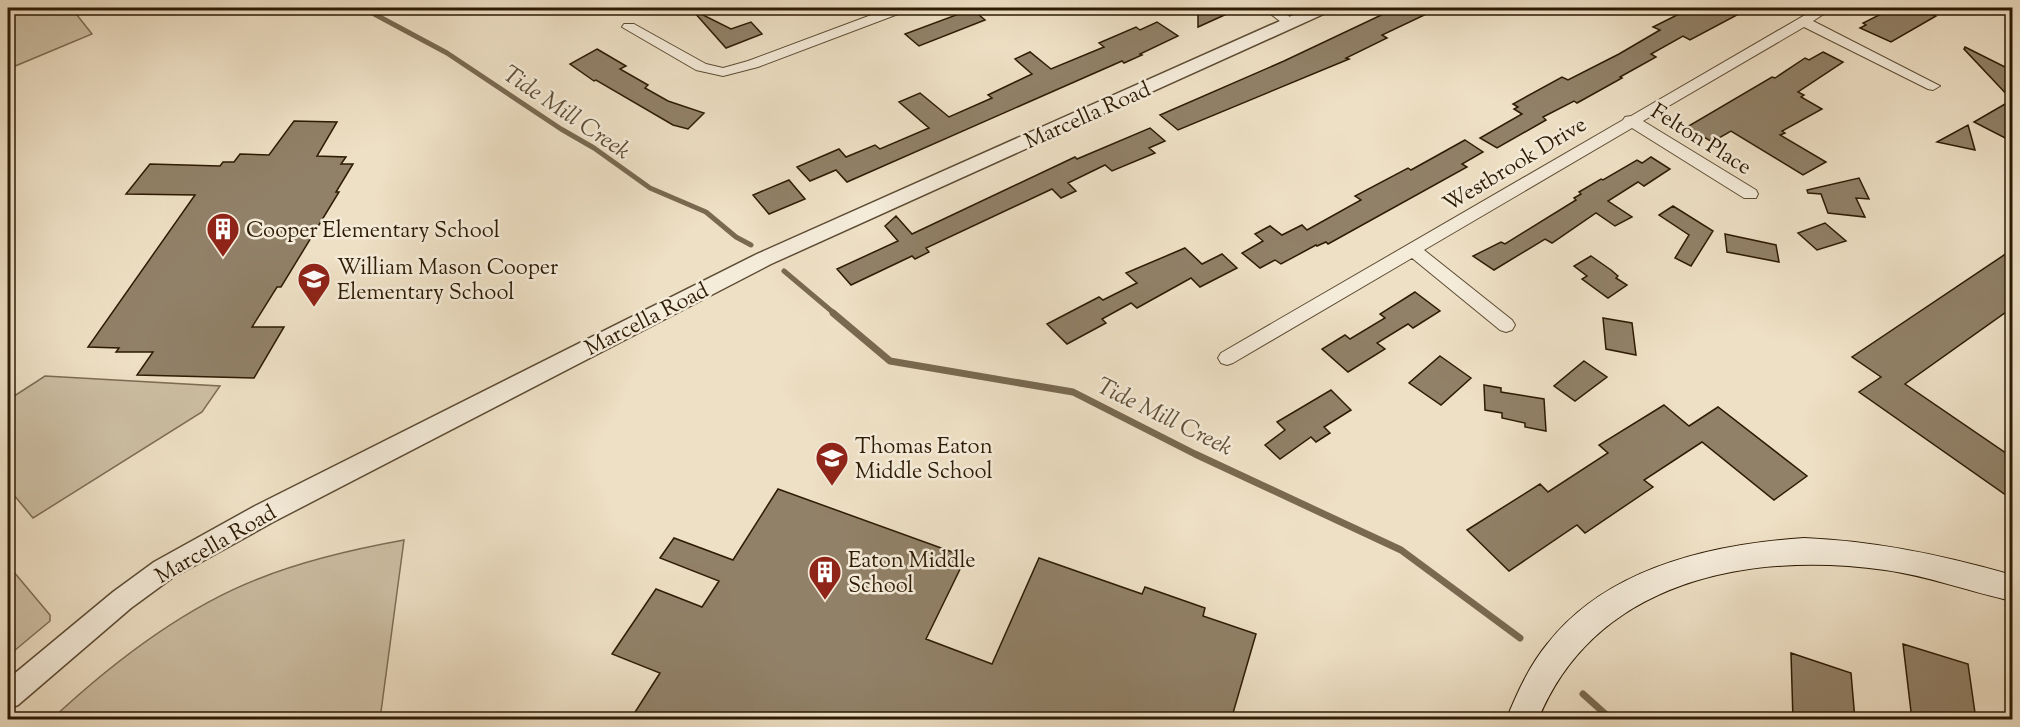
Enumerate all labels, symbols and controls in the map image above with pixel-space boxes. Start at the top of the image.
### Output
water label: Tide Mill Creek [495,58,637,169]
street label: Marcella Road [1020,75,1156,159]
street label: Felton Place [1644,97,1757,184]
street label: Westbrook Drive [1438,110,1593,221]
building icon: Cooper Elementary School [205,211,241,258]
place label: Cooper Elementary School [246,216,500,248]
place label: William Mason Cooper Elementary School [337,253,558,310]
school or university icon: William Mason Cooper Elementary School [296,261,332,308]
street label: Marcella Road [580,276,715,366]
water label: Tide Mill Creek [1090,370,1238,466]
place label: Thomas Eaton Middle School [855,432,993,489]
school or university icon: Thomas Eaton Middle School [814,440,850,487]
street label: Marcella Road [150,498,283,593]
place label: Eaton Middle School [848,546,976,603]
building icon: Eaton Middle School [807,554,843,601]

